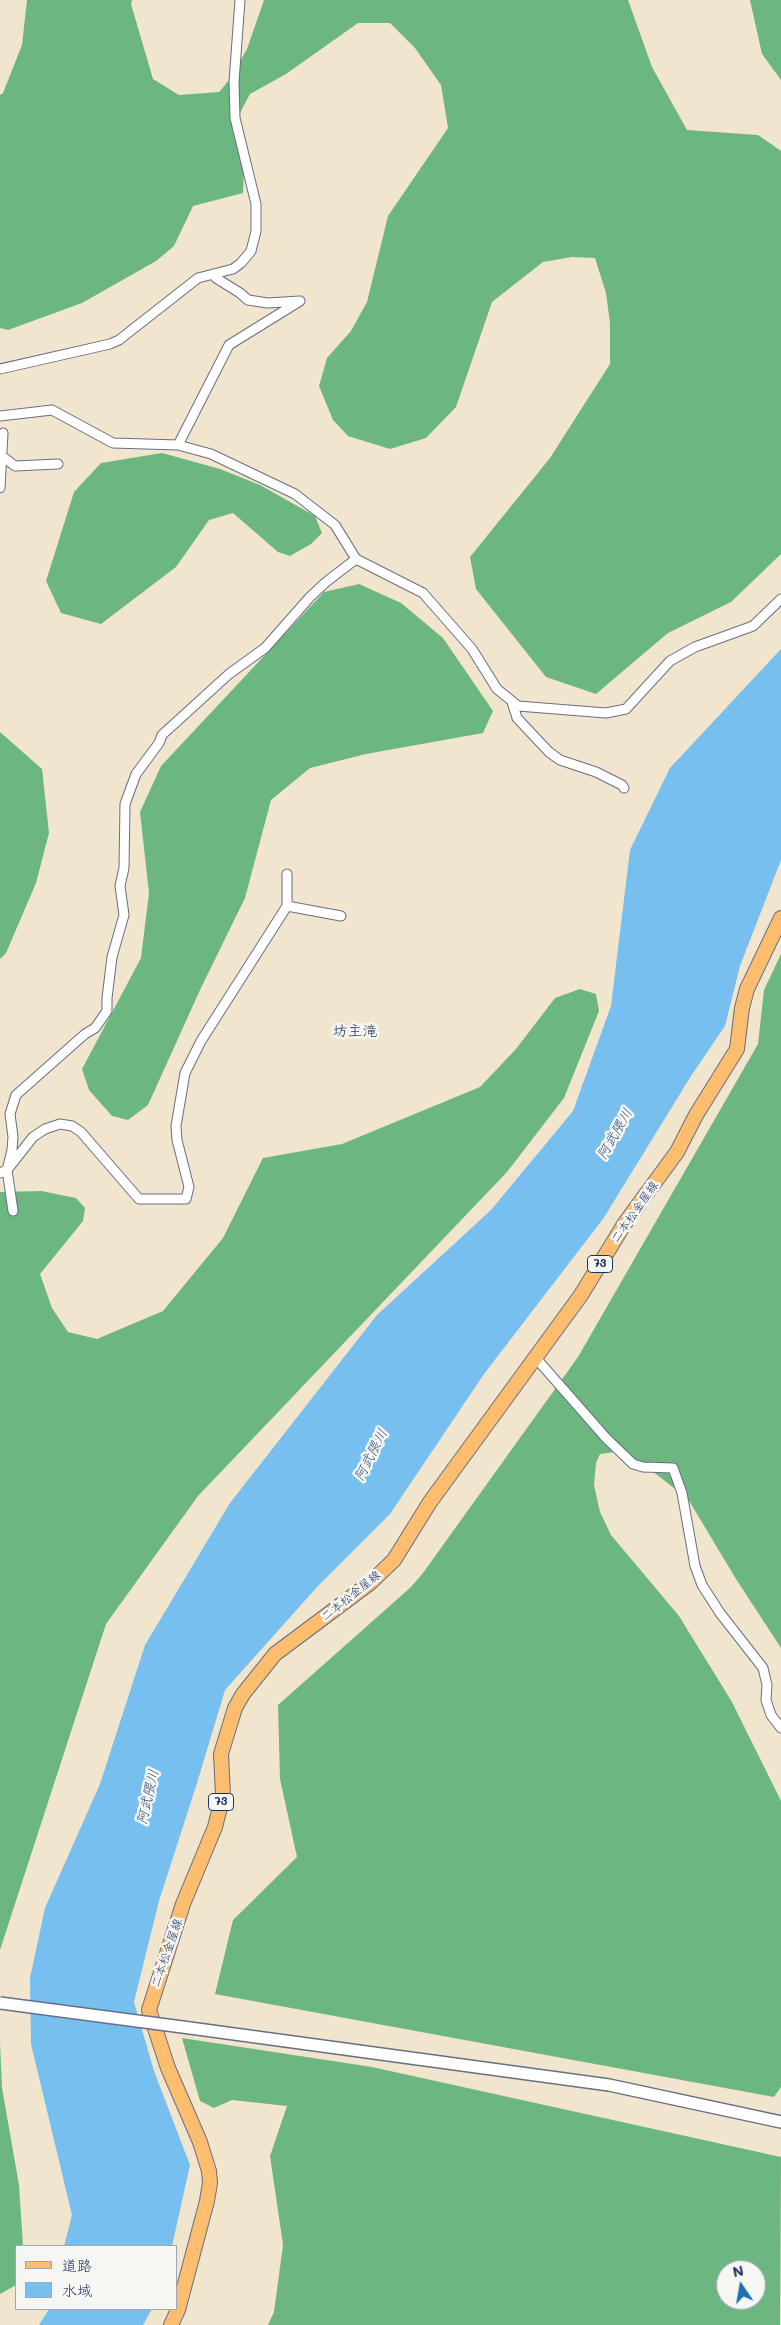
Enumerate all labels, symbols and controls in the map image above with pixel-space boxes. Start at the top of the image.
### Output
district label: 坊主滝 [333,1022,377,1040]
water label: 阿武隈川 [594,1106,636,1162]
street label: 二本松金屋線 [608,1178,662,1246]
road number: 73 [588,1256,612,1272]
water label: 阿武隈川 [351,1426,391,1484]
street label: 二本松金屋線 [318,1568,384,1624]
water label: 阿武隈川 [134,1768,162,1826]
road number: 73 [208,1794,234,1810]
street label: 二本松金屋線 [148,1917,186,1989]
legend [15,2245,178,2310]
text: 道路 [62,2255,92,2275]
north arrow [716,2260,766,2310]
text: N [731,2260,745,2281]
text: 水域 [62,2280,92,2300]

